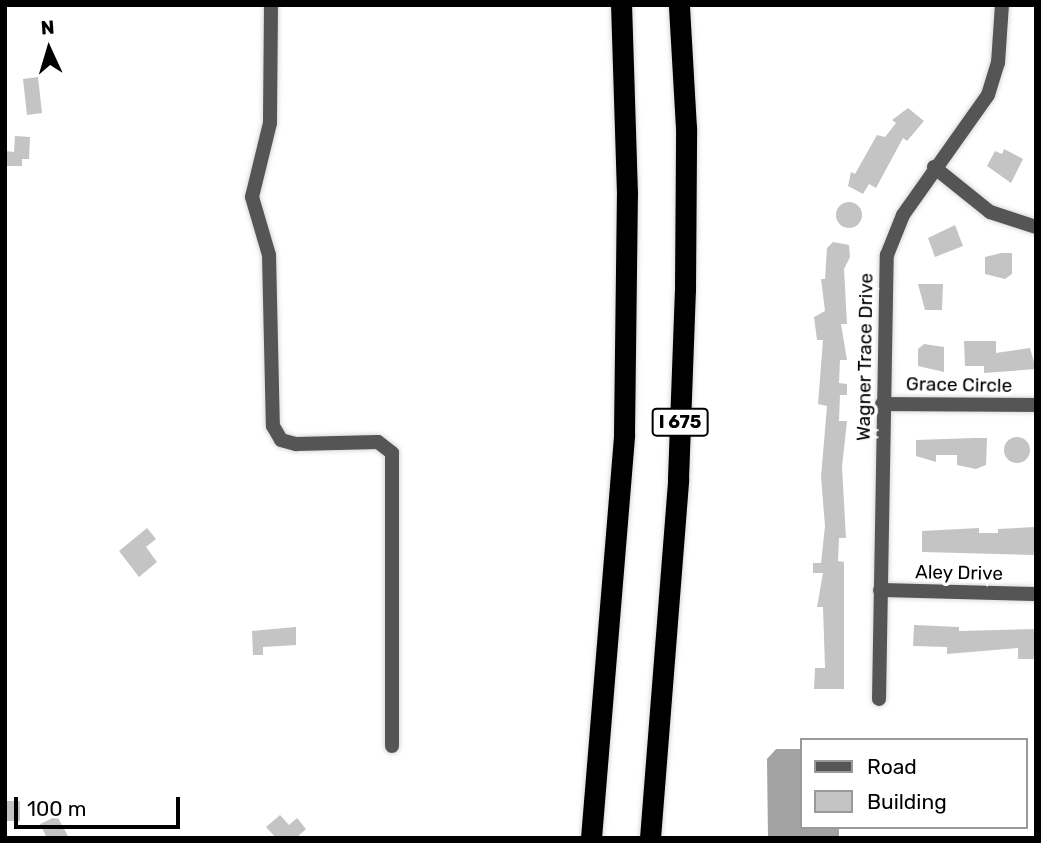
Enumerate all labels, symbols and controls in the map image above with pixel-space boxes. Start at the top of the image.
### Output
north arrow [14,14,84,84]
text: N [40,16,55,40]
street label: Wagner Trace Drive [852,272,878,442]
street label: Grace Circle [906,373,1012,397]
road number: I 675 [650,408,710,436]
street label: Aley Drive [915,561,1003,585]
legend [800,738,1027,829]
text: Road [867,754,917,779]
scale bar [18,784,184,828]
text: Building [867,789,947,814]
text: 100 m [27,796,86,821]

